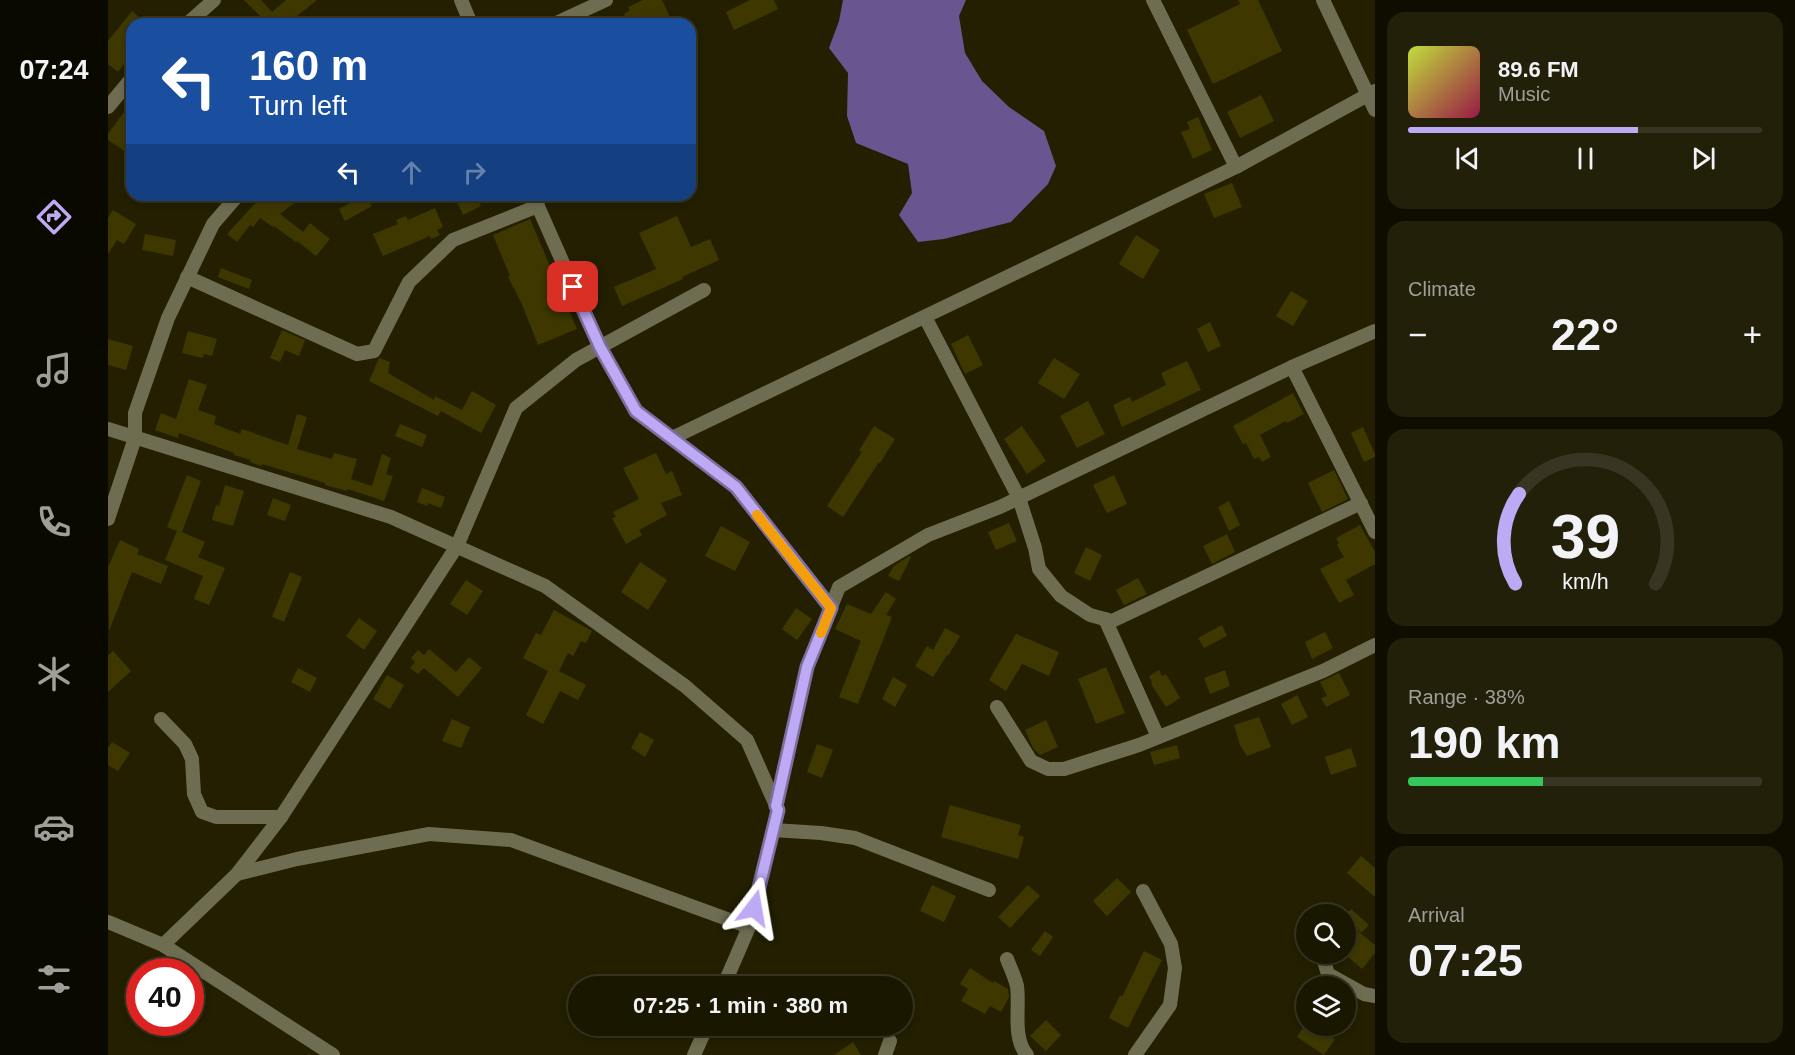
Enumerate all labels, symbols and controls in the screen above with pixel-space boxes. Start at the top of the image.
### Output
icon: left [150,42,228,120]
text: 160 m [249,42,368,89]
text: 07:24 [19,55,89,85]
text: 89.6 FM [1498,57,1579,82]
text: Music [1498,83,1550,105]
text: Turn left [249,91,347,121]
icon: previous [1451,142,1484,175]
icon: pause [1569,142,1602,175]
icon: next [1687,142,1720,175]
icon: left [332,156,365,189]
icon: ahead [395,156,428,189]
icon: right [458,156,491,189]
icon: directions [33,196,75,238]
pin [547,261,598,312]
icon: arrive [556,270,589,303]
text: Climate [1408,278,1476,300]
text: 22° [1551,309,1619,360]
text: − [1408,316,1427,353]
text: + [1743,316,1762,353]
icon: music [33,349,75,391]
icon: phone [33,501,75,543]
text: 39 [1550,503,1620,572]
text: km/h [1562,571,1608,595]
icon: climate [33,653,75,695]
text: Range · 38% [1408,686,1525,708]
text: 190 km [1408,717,1561,768]
icon: car [33,806,75,848]
position arrow [722,876,786,940]
map controls [1296,904,1356,1036]
button: search [1296,904,1356,964]
text: Arrival [1408,904,1465,926]
text: 07:25 [1408,935,1523,986]
icon: filters [33,958,75,1000]
speed limit sign: 40 [126,958,204,1036]
button: layers [1296,976,1356,1036]
text: 07:25 · 1 min · 380 m [633,993,848,1018]

